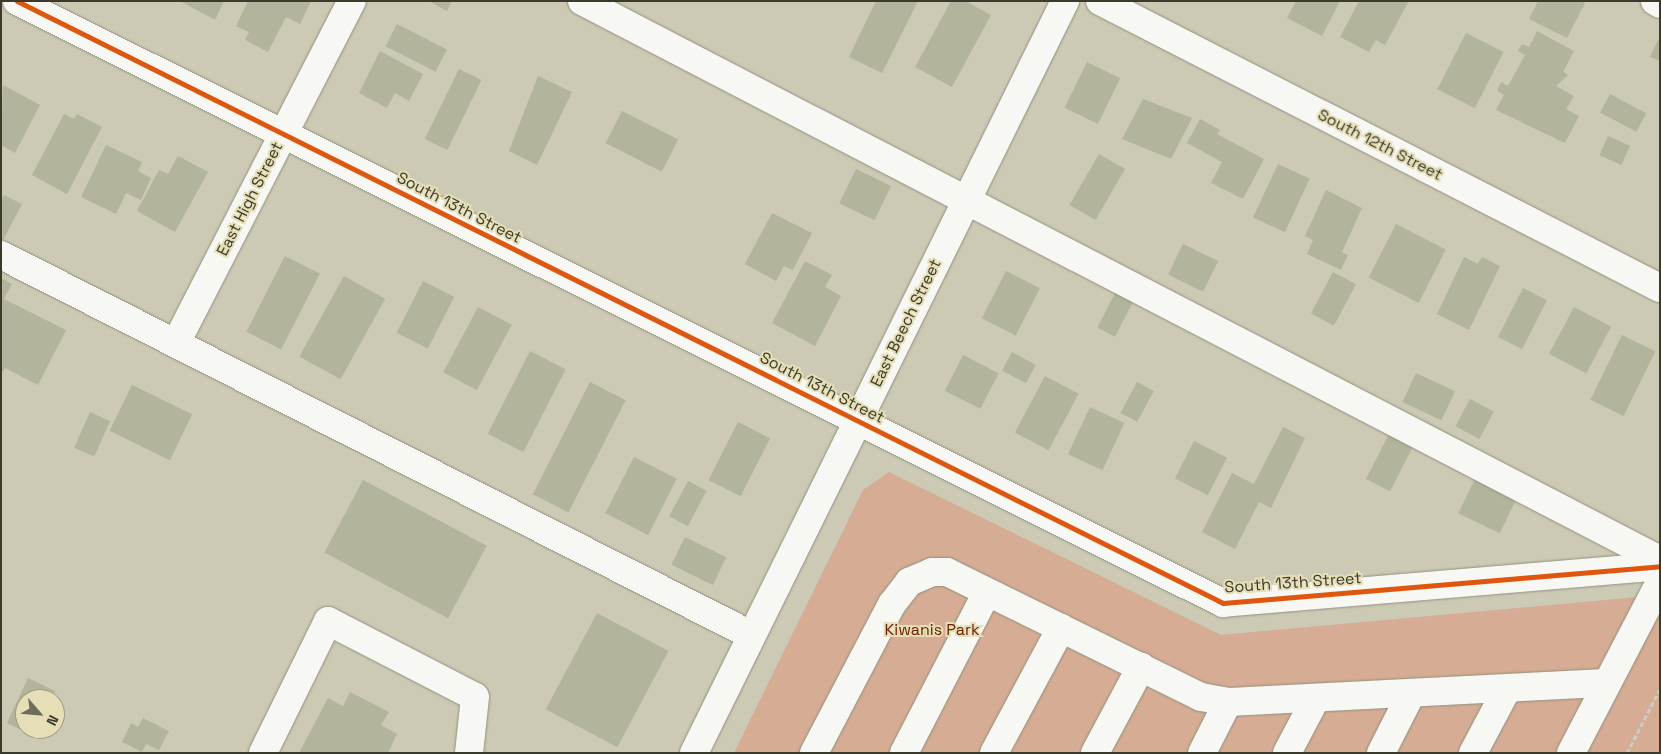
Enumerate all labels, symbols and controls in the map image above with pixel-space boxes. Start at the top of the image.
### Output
street label: South 12th Street [1314,105,1446,185]
street label: East High Street [213,139,287,259]
street label: South 13th Street [393,168,525,248]
street label: East Beech Street [867,256,945,390]
street label: South 13th Street [756,348,888,428]
street label: South 13th Street [1224,569,1362,597]
park label: Kiwanis Park [884,620,980,640]
north arrow [15,689,65,739]
text: N [42,712,63,729]

